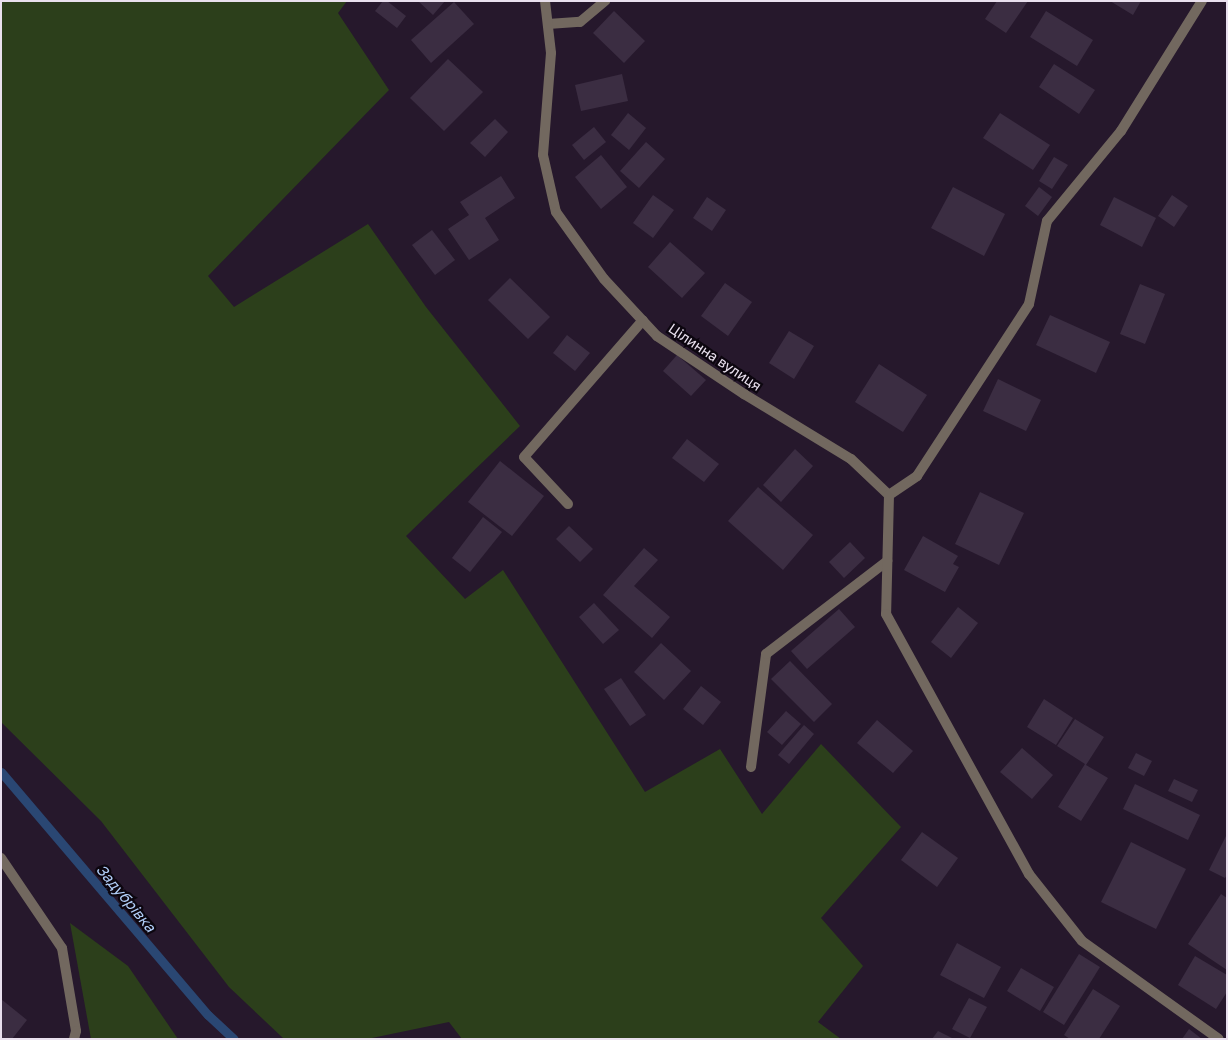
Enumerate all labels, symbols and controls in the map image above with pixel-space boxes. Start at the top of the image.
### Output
street label: Цілинна вулиця [665,320,765,394]
water label: Задубрівка [92,860,160,936]

